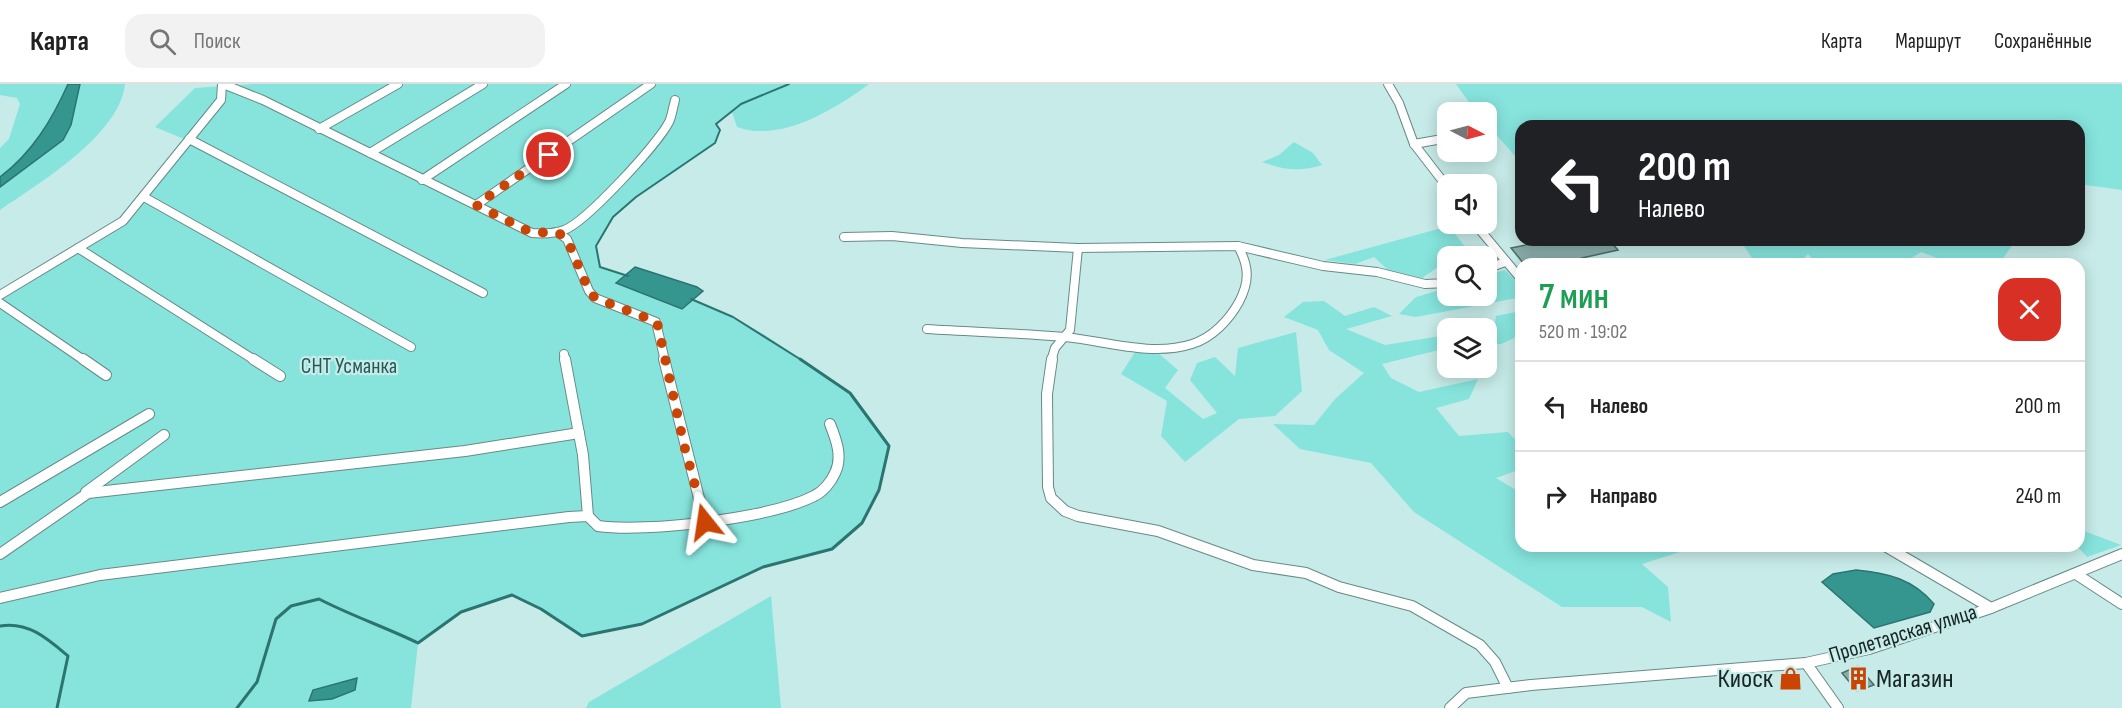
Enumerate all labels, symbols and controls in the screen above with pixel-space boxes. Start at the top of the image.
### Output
search box [125,14,545,68]
text: Карта [30,25,89,58]
icon: search [146,25,179,58]
text: Поиск [194,28,240,55]
text: Карта [1821,29,1862,54]
text: Маршрут [1895,29,1961,54]
text: Сохранённые [1994,29,2092,54]
north arrow [1437,102,1497,162]
map controls [1437,102,1497,378]
pin [523,129,574,180]
icon: arrive [532,138,565,171]
text: 200 m [1638,142,1731,193]
icon: left [1539,144,1617,222]
button: sound [1437,174,1497,234]
text: Налево [1638,193,1705,225]
button: search [1437,246,1497,306]
text: 7 мин [1539,276,1609,319]
button: close [1998,278,2061,341]
button: layers [1437,318,1497,378]
text: 520 m · 19:02 [1539,320,1627,344]
park label: СНТ Усманка [301,353,397,380]
icon: left [1539,390,1572,423]
text: Налево [1590,393,1648,420]
text: 200 m [2015,393,2061,420]
icon: right [1539,480,1572,513]
text: Направо [1590,483,1657,510]
text: 240 m [2015,483,2061,510]
position arrow [673,490,737,554]
street label: Пролетарская улица [1826,599,1980,669]
place label: Киоск [1718,663,1774,695]
place label: Магазин [1876,663,1954,695]
shop icon: Киоск [1778,666,1804,692]
building icon: Магазин [1845,666,1871,692]

